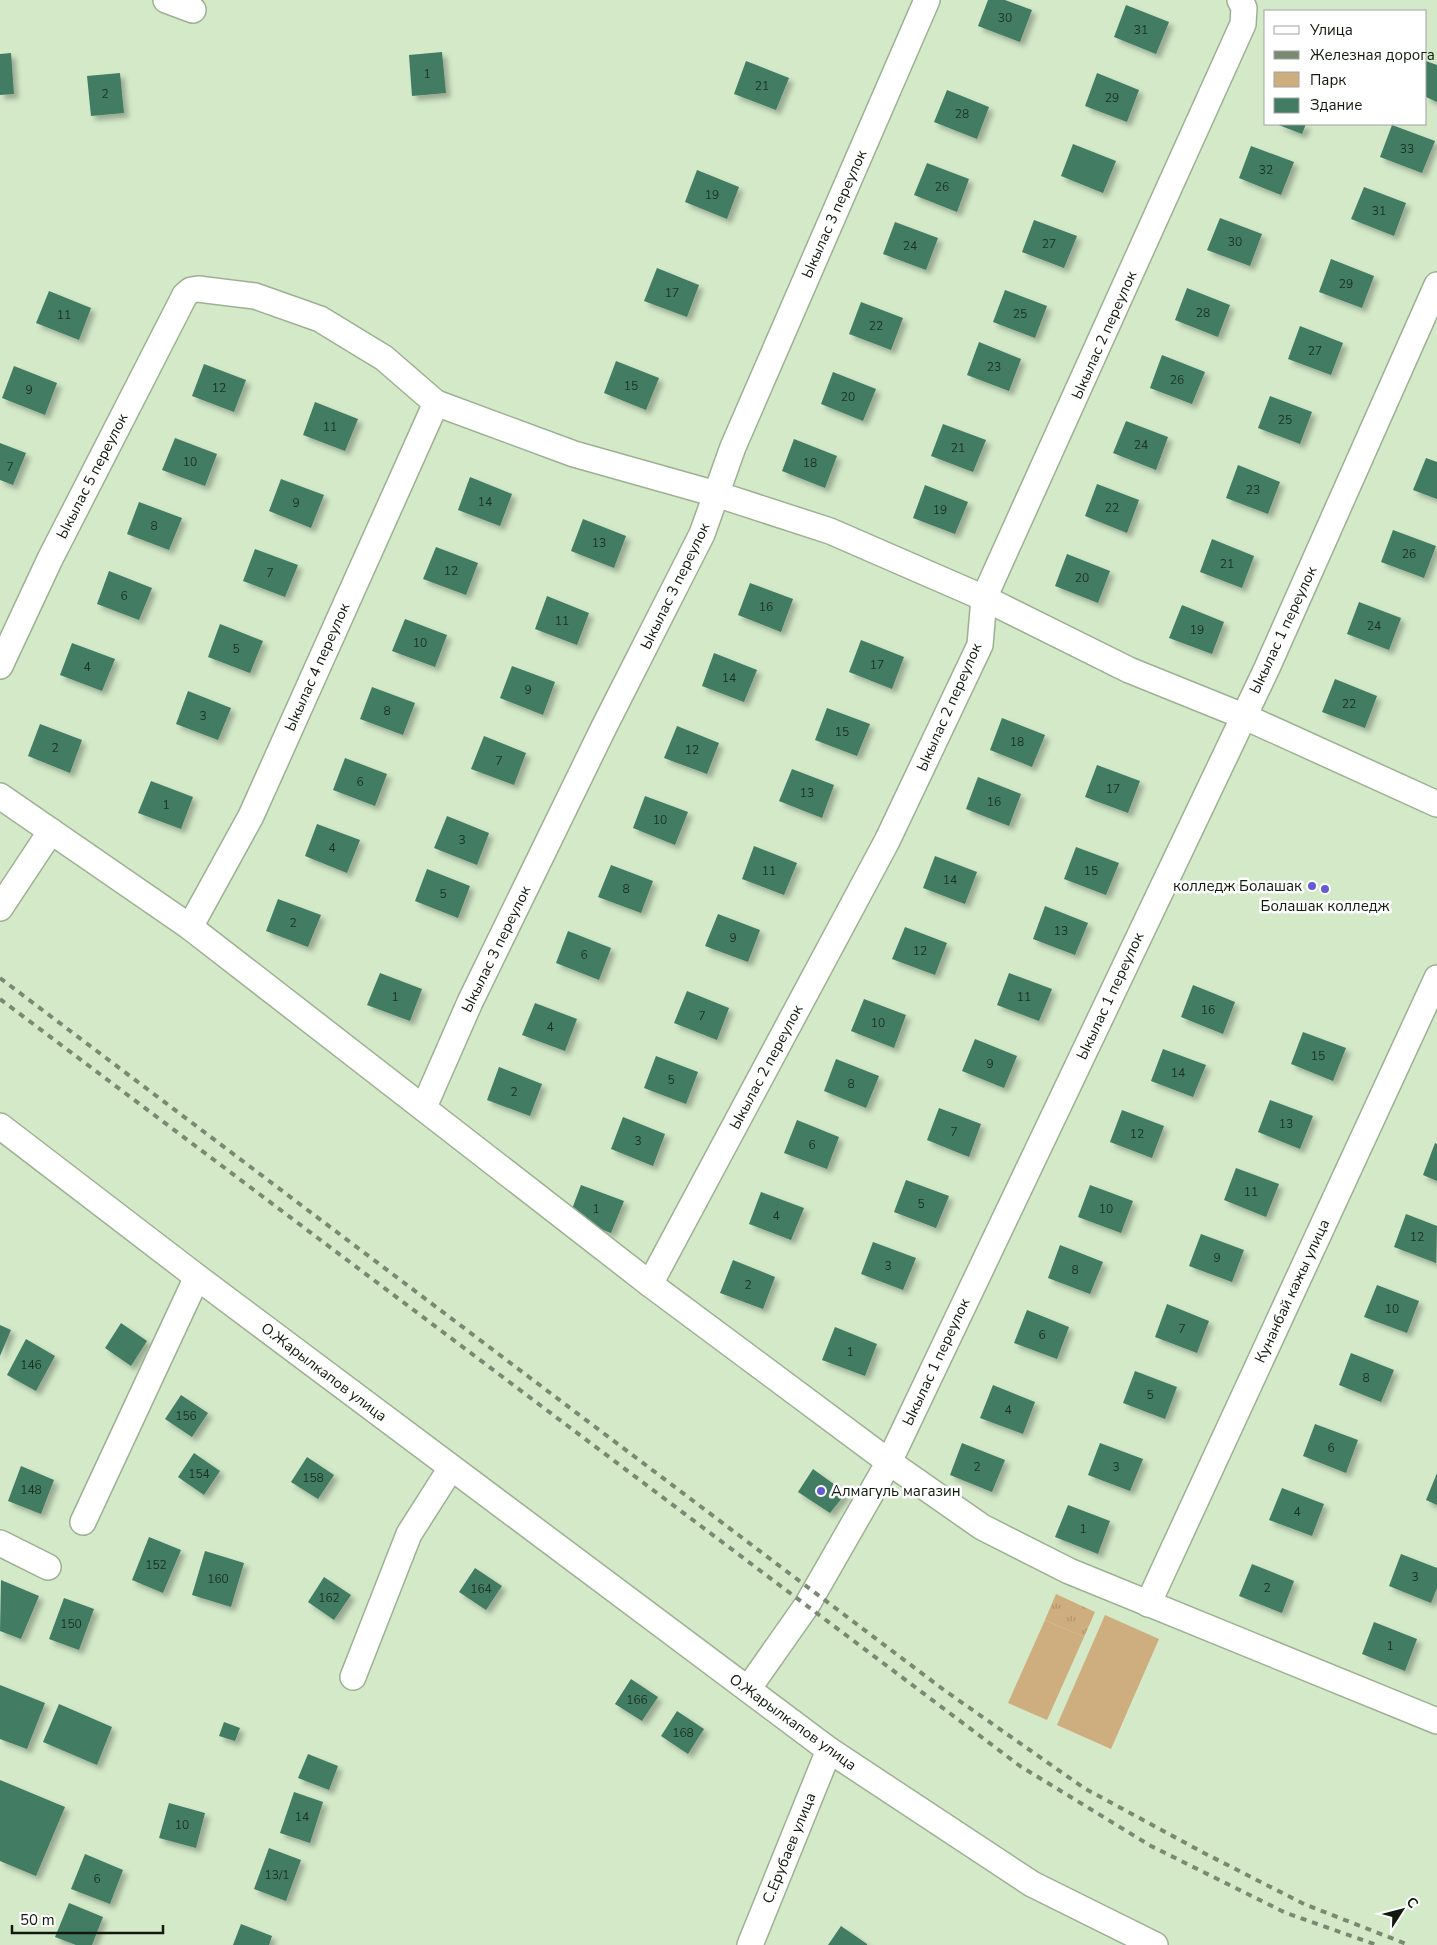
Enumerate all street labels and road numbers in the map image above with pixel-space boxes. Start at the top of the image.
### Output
street label: Ыкылас 3 переулок [797,147,871,281]
street label: Ыкылас 2 переулок [1067,268,1141,402]
street label: Ыкылас 5 переулок [52,410,132,542]
street label: Ыкылас 3 переулок [636,519,714,653]
street label: Ыкылас 1 переулок [1245,563,1321,697]
street label: Ыкылас 4 переулок [280,600,354,734]
street label: Ыкылас 2 переулок [912,640,986,774]
street label: Ыкылас 3 переулок [457,882,535,1016]
street label: Ыкылас 1 переулок [1072,929,1148,1063]
street label: Ыкылас 2 переулок [725,1001,807,1133]
street label: Кунанбай кажы улица [1250,1216,1334,1366]
street label: Ыкылас 1 переулок [898,1295,974,1429]
street label: О.Жарылкапов улица [257,1318,391,1426]
street label: О.Жарылкапов улица [725,1669,861,1775]
street label: С.Ерубаев улица [758,1790,820,1906]

